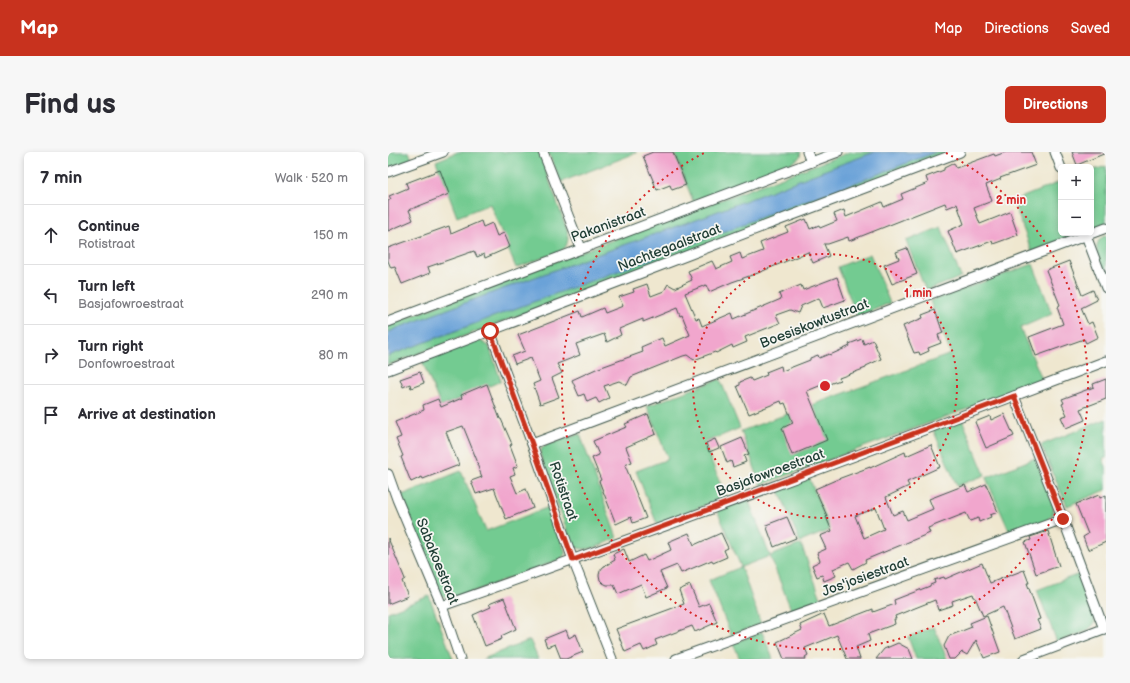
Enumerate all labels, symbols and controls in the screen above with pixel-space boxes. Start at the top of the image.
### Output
text: Map [20,17,58,40]
text: Map [934,20,962,37]
text: Directions [984,20,1049,37]
text: Saved [1071,20,1110,37]
button: Directions [1005,86,1106,123]
text: Find us [24,88,116,121]
map controls [1058,164,1094,236]
button: + [1058,164,1094,200]
text: 7 min [40,168,82,188]
text: Walk · 520 m [275,170,348,186]
text: 2 min [996,193,1026,208]
button: − [1058,200,1094,236]
street label: Pakanistraat [569,203,648,246]
text: Continue [78,217,140,236]
street label: Nachtegaalstraat [615,220,724,275]
icon: ahead [40,224,62,246]
text: 150 m [314,227,348,243]
text: Rotistraat [78,236,135,252]
text: Turn left [78,277,135,296]
icon: left [40,284,62,306]
text: 1 min [904,286,932,301]
text: 290 m [311,287,348,303]
street label: Boesiskowtustraat [757,295,872,352]
text: Basjafowroestraat [78,296,184,312]
route start [481,322,499,340]
text: Turn right [78,337,143,356]
icon: right [40,344,62,366]
text: 80 m [319,347,348,363]
text: Donfowroestraat [78,356,175,372]
centre of rings [818,379,832,393]
icon: arrive [40,404,62,426]
text: Arrive at destination [78,405,216,424]
street label: Basjafowroestraat [714,445,827,500]
street label: Rotistraat [545,459,582,524]
route end [1054,510,1072,528]
street label: Sabakoestraat [413,516,463,607]
street label: Jos'josiestraat [820,553,911,600]

